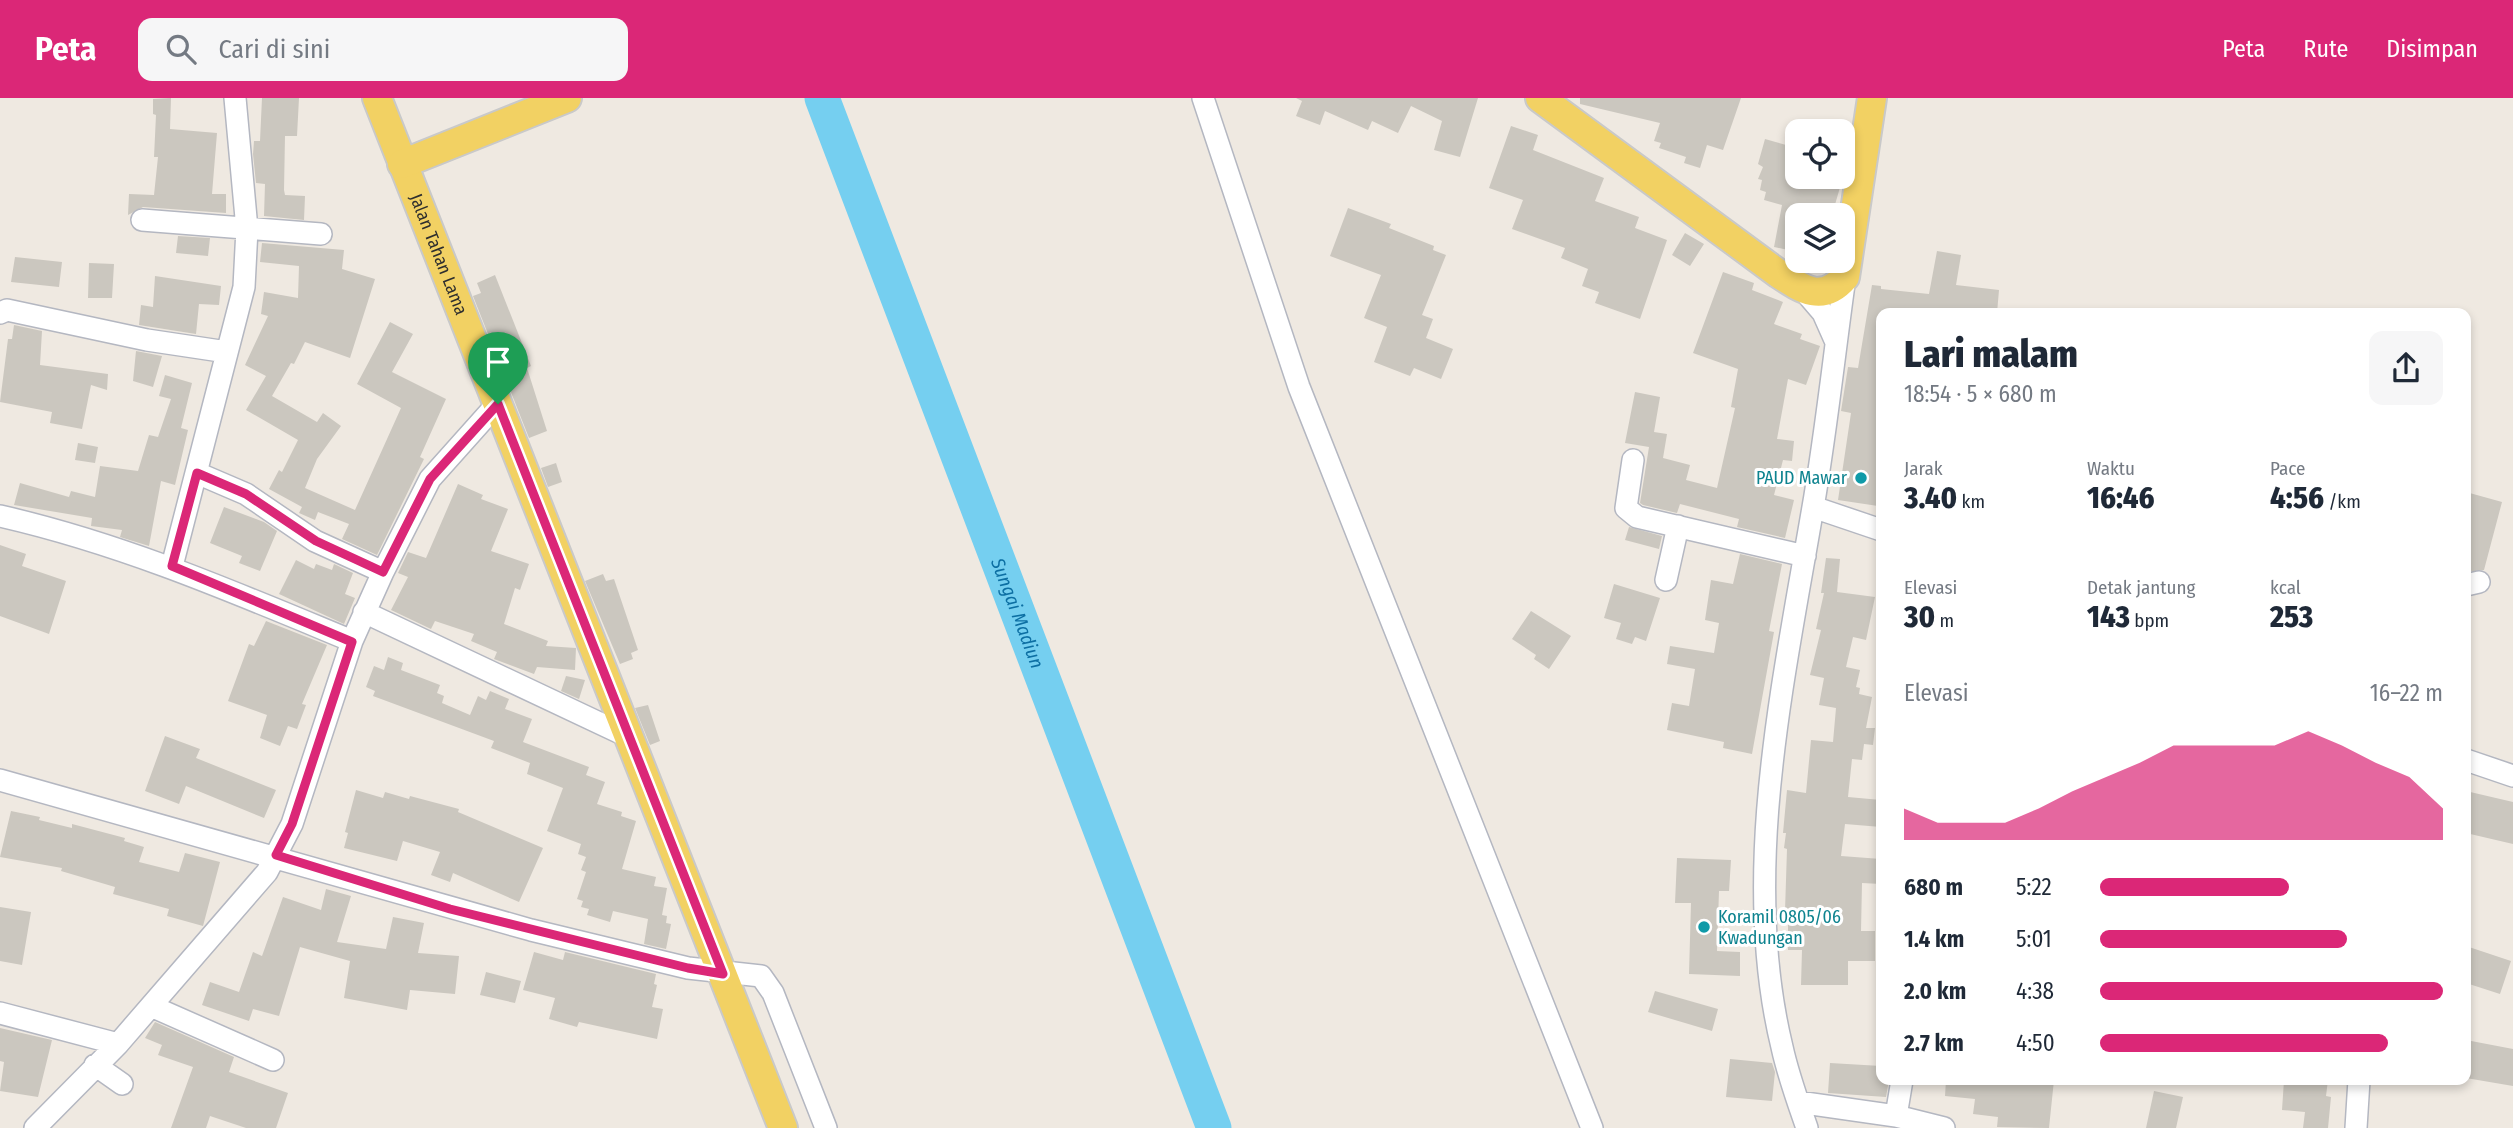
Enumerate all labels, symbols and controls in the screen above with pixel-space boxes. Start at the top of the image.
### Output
search box [138,18,628,81]
text: Peta [35,29,96,69]
icon: search [162,30,200,68]
text: Cari di sini [218,34,330,65]
text: Peta [2222,35,2265,63]
text: Rute [2303,35,2348,63]
text: Disimpan [2386,35,2478,63]
map controls [1785,119,1855,273]
button: locate [1785,119,1855,189]
street label: Jalan Tahan Lama [405,190,472,318]
button: layers [1785,203,1855,273]
text: Lari malam [1904,331,2078,377]
button: share [2369,331,2443,405]
pin [468,332,528,404]
icon: arrive [479,343,517,381]
text: 18:54 · 5 × 680 m [1904,380,2057,408]
text: Jarak [1904,457,1943,480]
text: Waktu [2087,457,2135,480]
text: Pace [2270,457,2305,480]
place label: PAUD Mawar [1756,467,1848,489]
marker: PAUD Mawar [1853,470,1869,486]
text: 3.40 [1904,480,1957,516]
text: 16:46 [2087,480,2154,516]
text: 4:56 [2270,480,2324,516]
text: km [1957,490,1985,513]
text: /km [2324,490,2361,513]
water label: Sungai Madiun [986,554,1049,671]
text: Elevasi [1904,576,1957,599]
text: Detak jantung [2087,576,2195,599]
text: kcal [2270,576,2301,599]
text: 30 [1904,599,1935,635]
text: 143 [2087,599,2130,635]
text: 253 [2270,599,2313,635]
text: m [1935,609,1954,632]
text: bpm [2130,609,2169,632]
text: Elevasi [1904,679,1969,707]
text: 16–22 m [2370,679,2443,707]
text: 680 m [1904,873,1963,901]
text: 5:22 [2016,873,2052,901]
place label: Koramil 0805/06 Kwadungan [1718,906,1841,949]
marker: Koramil 0805/06 Kwadungan [1696,919,1712,935]
text: 1.4 km [1904,925,1964,953]
text: 5:01 [2016,925,2052,953]
text: 2.0 km [1904,977,1966,1005]
text: 4:38 [2016,977,2054,1005]
text: 2.7 km [1904,1029,1964,1057]
text: 4:50 [2016,1029,2055,1057]

